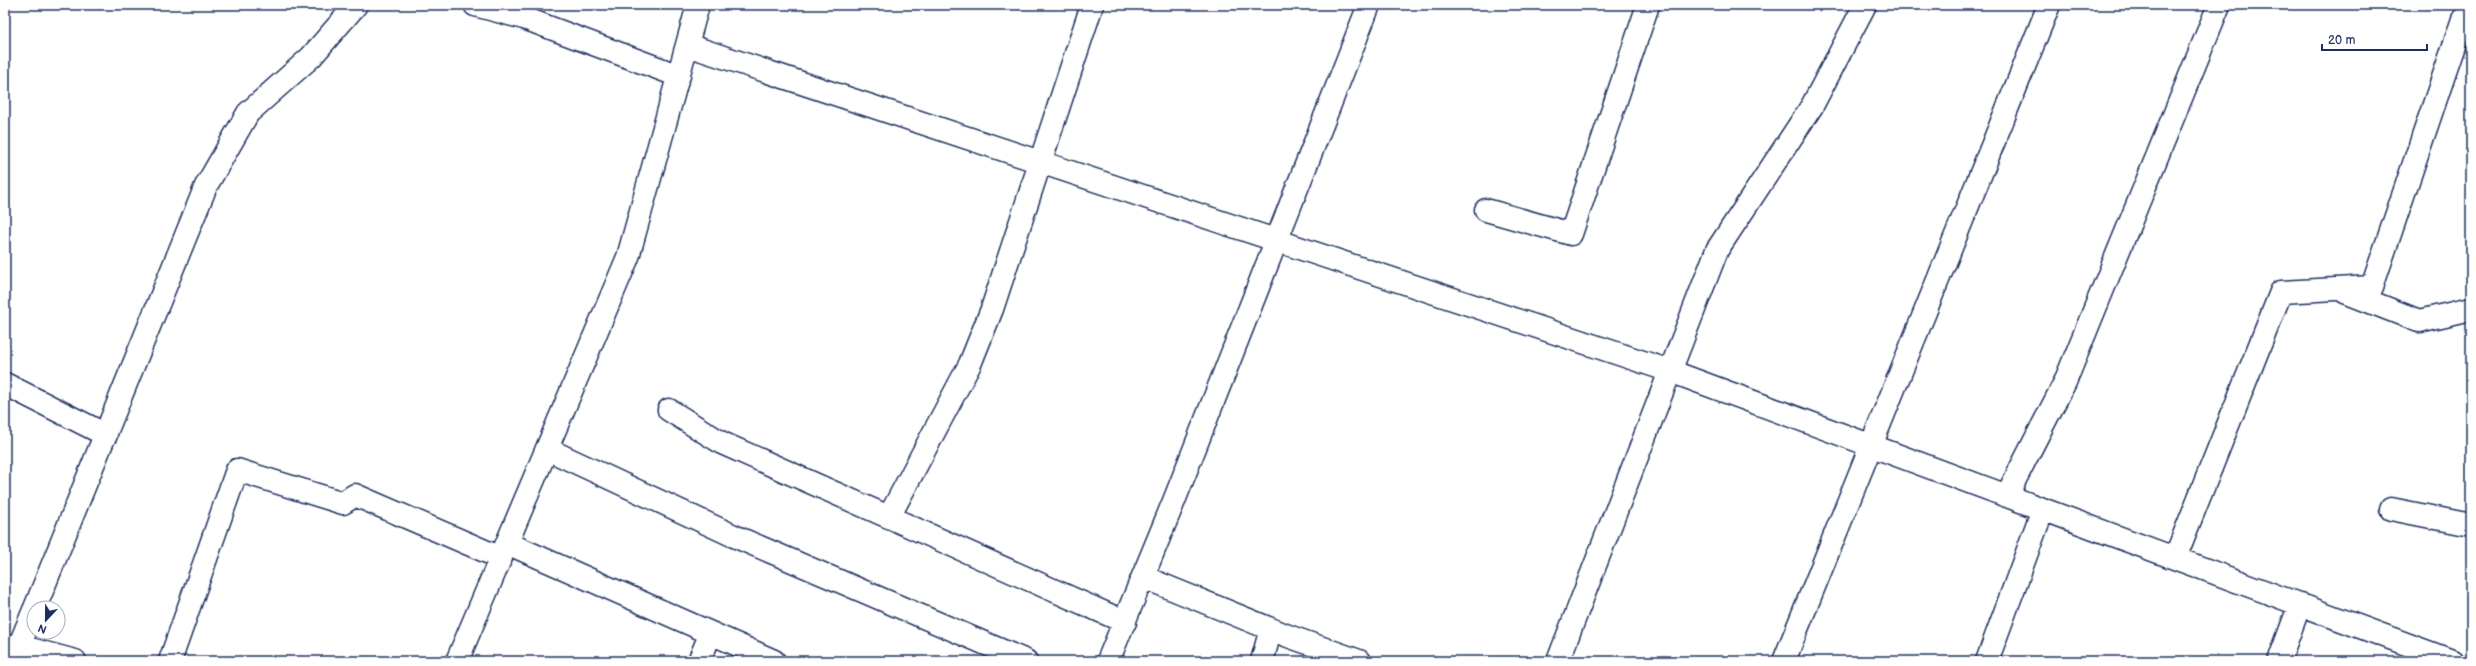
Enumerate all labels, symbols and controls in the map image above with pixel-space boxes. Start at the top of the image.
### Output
scale bar [2322,26,2427,52]
text: 20 m [2328,33,2355,48]
north arrow [26,600,66,640]
text: N [36,621,49,636]

